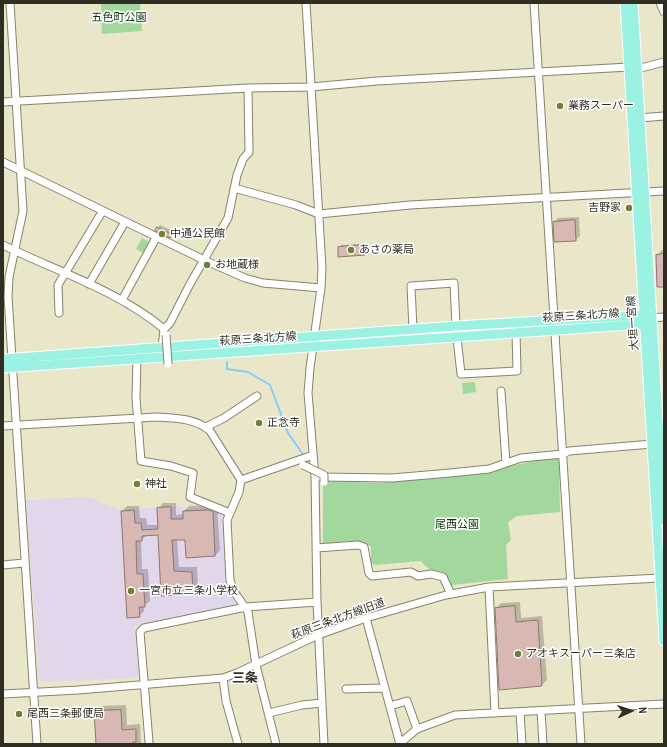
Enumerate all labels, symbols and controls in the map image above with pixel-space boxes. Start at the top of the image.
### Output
park label: 五色町公園 [92,11,146,25]
place label: 業務スーパー [568,99,634,113]
marker: 業務スーパー [555,101,565,111]
place label: 吉野家 [588,201,621,215]
marker: 吉野家 [624,203,634,213]
place label: 中通公民館 [170,227,225,241]
marker: 中通公民館 [157,229,167,239]
place label: あさの薬局 [359,243,414,257]
marker: あさの薬局 [346,245,356,255]
place label: お地蔵様 [215,258,259,272]
marker: お地蔵様 [202,260,212,270]
street label: 大垣一宮線 [624,295,642,351]
street label: 萩原三条北方線 [542,307,620,325]
street label: 萩原三条北方線 [219,330,297,348]
place label: 正念寺 [267,416,300,430]
marker: 正念寺 [254,418,264,428]
place label: 神社 [145,477,167,491]
marker: 神社 [132,479,142,489]
park label: 尾西公園 [435,518,479,532]
place label: 一宮市立三条小学校 [139,584,238,598]
marker: 一宮市立三条小学校 [126,586,136,596]
street label: 萩原三条北方線旧道 [289,596,387,642]
place label: アオキスーパー三条店 [526,647,636,661]
marker: アオキスーパー三条店 [513,649,523,659]
district label: 三条 [232,670,258,686]
north arrow [611,691,651,731]
place label: 尾西三条郵便局 [27,707,104,721]
text: N [636,707,650,714]
marker: 尾西三条郵便局 [14,709,24,719]

